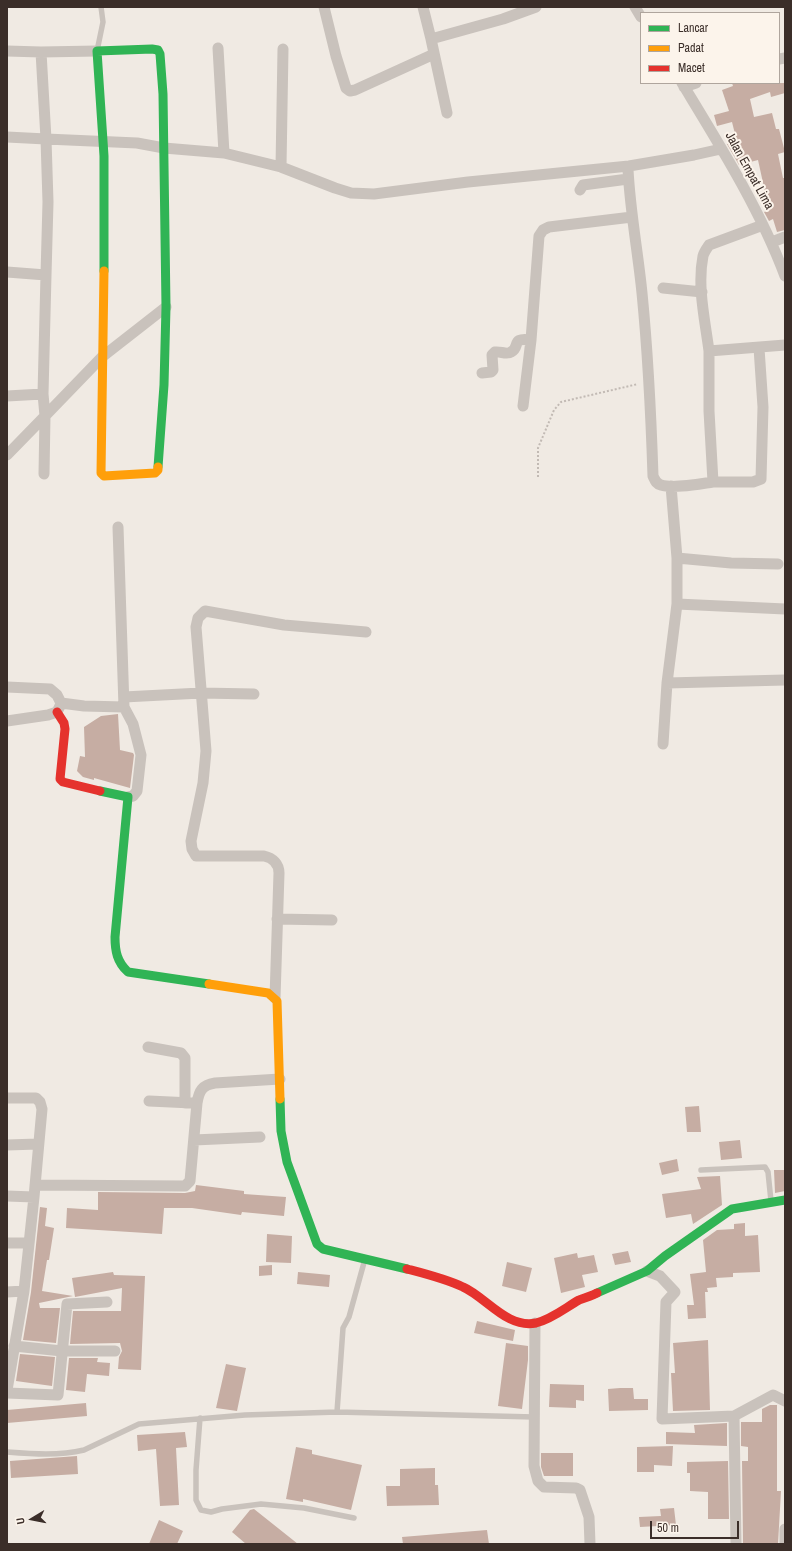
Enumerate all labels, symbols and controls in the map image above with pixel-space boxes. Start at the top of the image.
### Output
legend [640,12,780,84]
text: Lancar [678,20,708,36]
text: Padat [678,40,704,56]
text: Macet [678,60,705,76]
street label: Jalan Empat Lima [721,130,777,212]
north arrow [12,1499,52,1539]
scale bar [652,1513,741,1539]
text: U [13,1517,28,1526]
text: 50 m [657,1520,679,1536]

